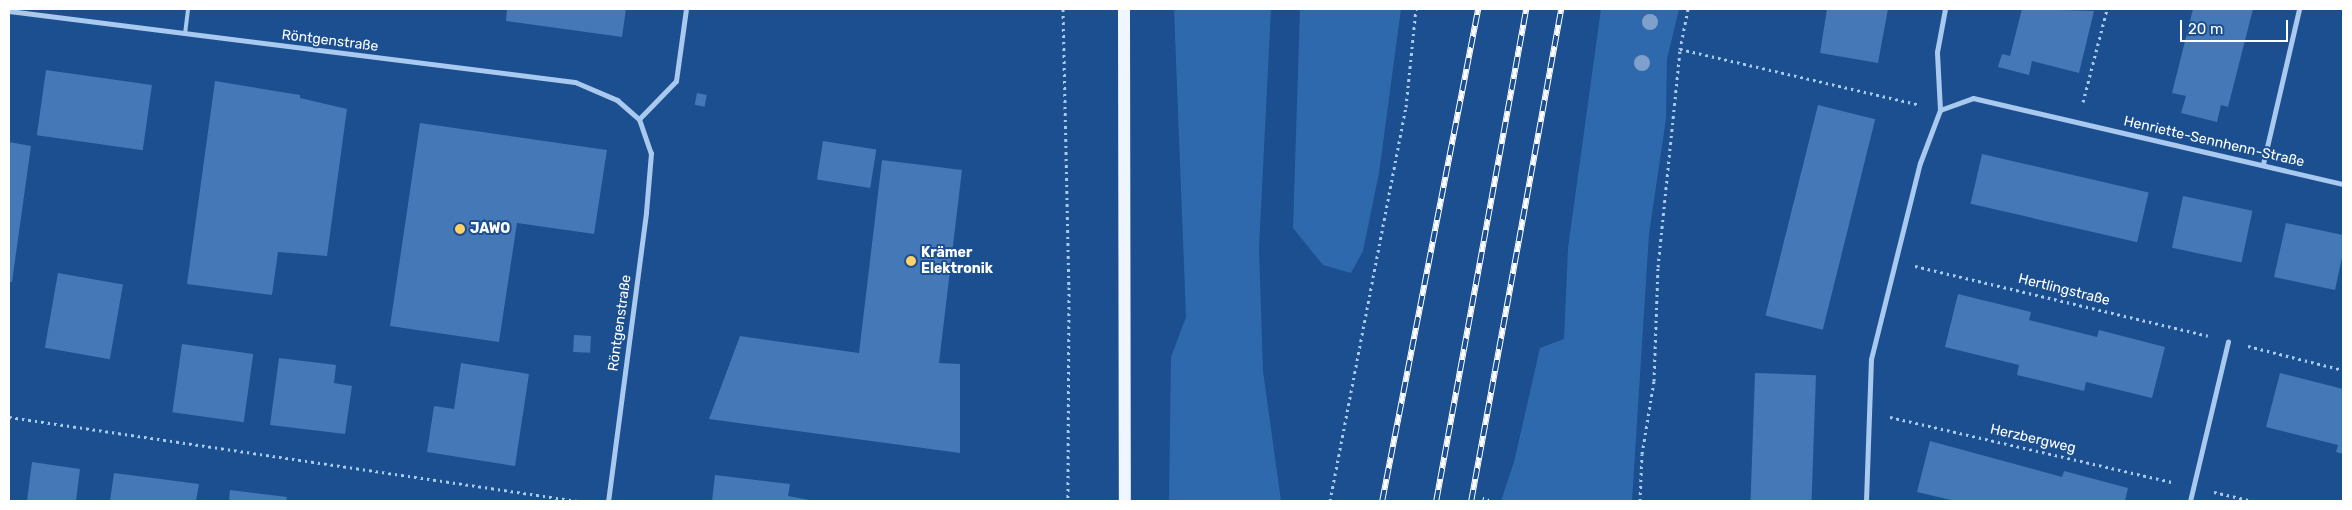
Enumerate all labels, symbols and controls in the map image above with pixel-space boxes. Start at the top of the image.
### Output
scale bar [2182,10,2290,42]
text: 20 m [2188,20,2223,38]
street label: Röntgenstraße [281,27,379,55]
street label: Henriette-Sennhenn-Straße [2122,113,2306,171]
place label: JAWO [470,221,510,237]
marker: JAWO [454,223,466,235]
place label: Krämer Elektronik [921,245,993,278]
marker: Krämer Elektronik [905,255,917,267]
street label: Hertlingstraße [2016,270,2112,310]
street label: Röntgenstraße [605,274,635,372]
street label: Herzbergweg [1989,421,2077,457]

